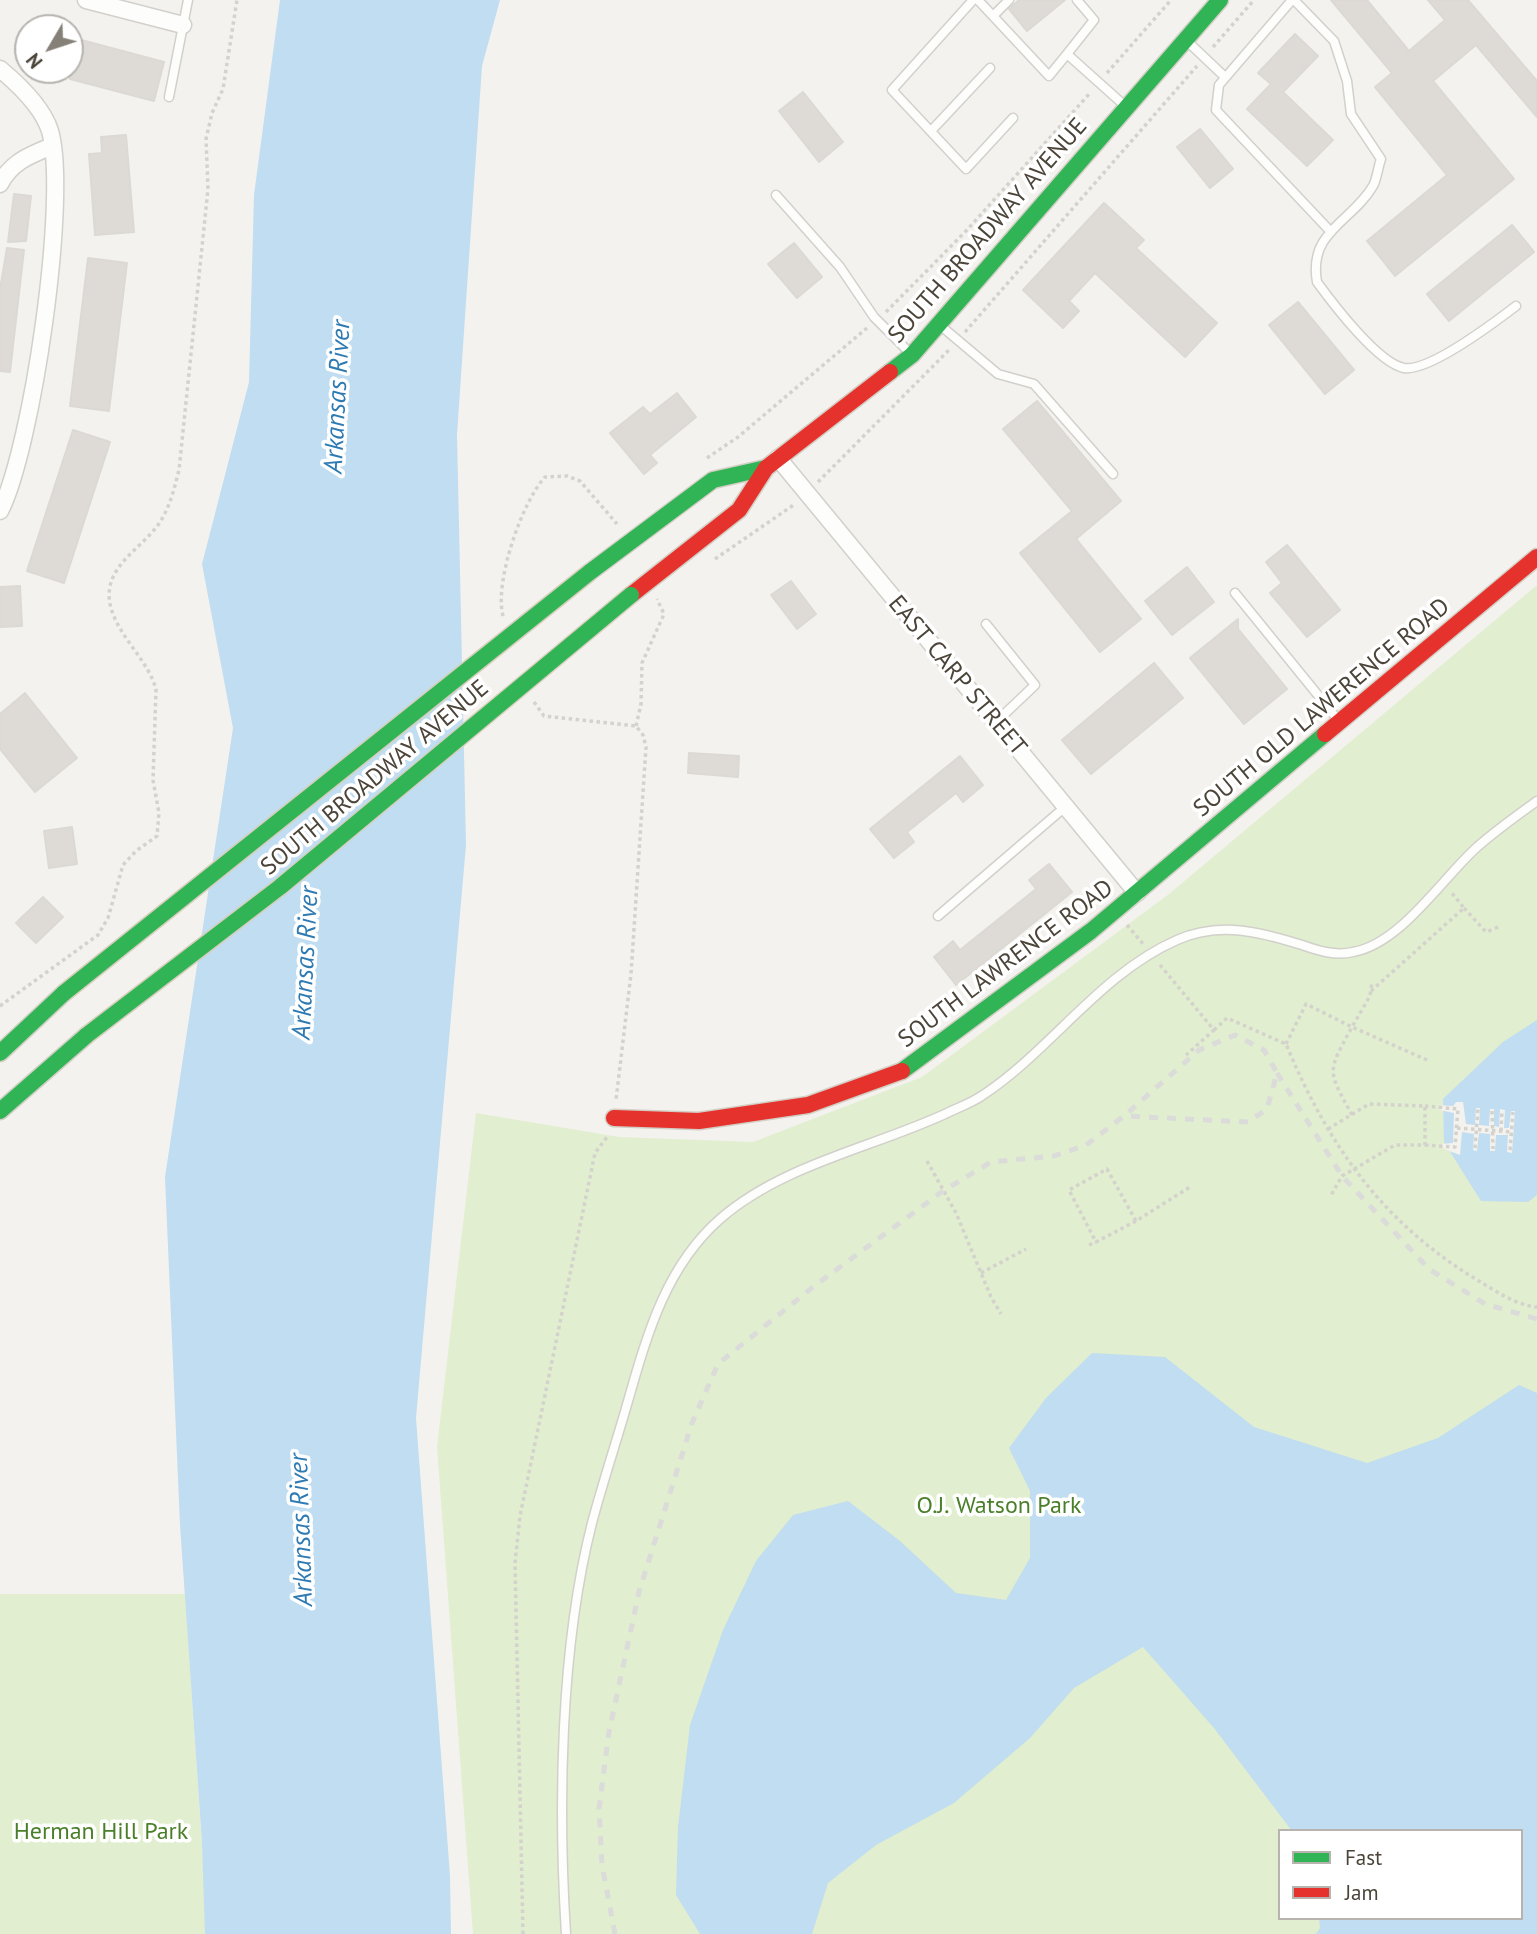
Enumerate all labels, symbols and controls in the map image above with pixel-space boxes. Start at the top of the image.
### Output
north arrow [14,14,84,84]
text: N [21,49,47,73]
street label: SOUTH BROADWAY AVENUE [882,113,1094,349]
water label: Arkansas River [318,320,358,474]
street label: EAST CARP STREET [882,590,1032,762]
street label: SOUTH OLD LAWERENCE ROAD [1188,592,1456,824]
street label: SOUTH BROADWAY AVENUE [255,674,495,882]
street label: SOUTH LAWRENCE ROAD [893,874,1119,1054]
water label: Arkansas River [286,886,326,1040]
water label: Arkansas River [284,1453,320,1607]
park label: O.J. Watson Park [917,1492,1081,1520]
park label: Herman Hill Park [14,1818,188,1846]
legend [1278,1829,1523,1920]
text: Fast [1345,1844,1382,1871]
text: Jam [1345,1879,1379,1906]

